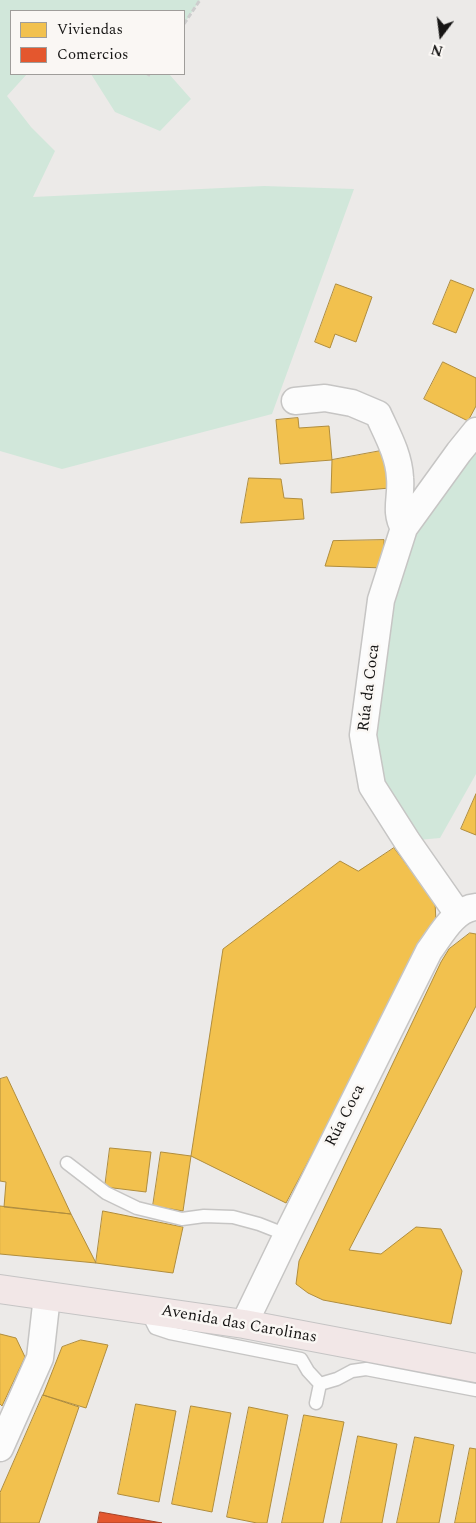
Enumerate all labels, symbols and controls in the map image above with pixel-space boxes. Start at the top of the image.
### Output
legend [10,10,185,75]
north arrow [416,10,466,60]
text: Viviendas [57,18,123,41]
text: N [429,38,445,62]
text: Comercios [57,43,129,66]
street label: Rúa da Coca [355,643,385,733]
street label: Rúa Coca [322,1082,370,1150]
street label: Avenida das Carolinas [160,1302,318,1348]

